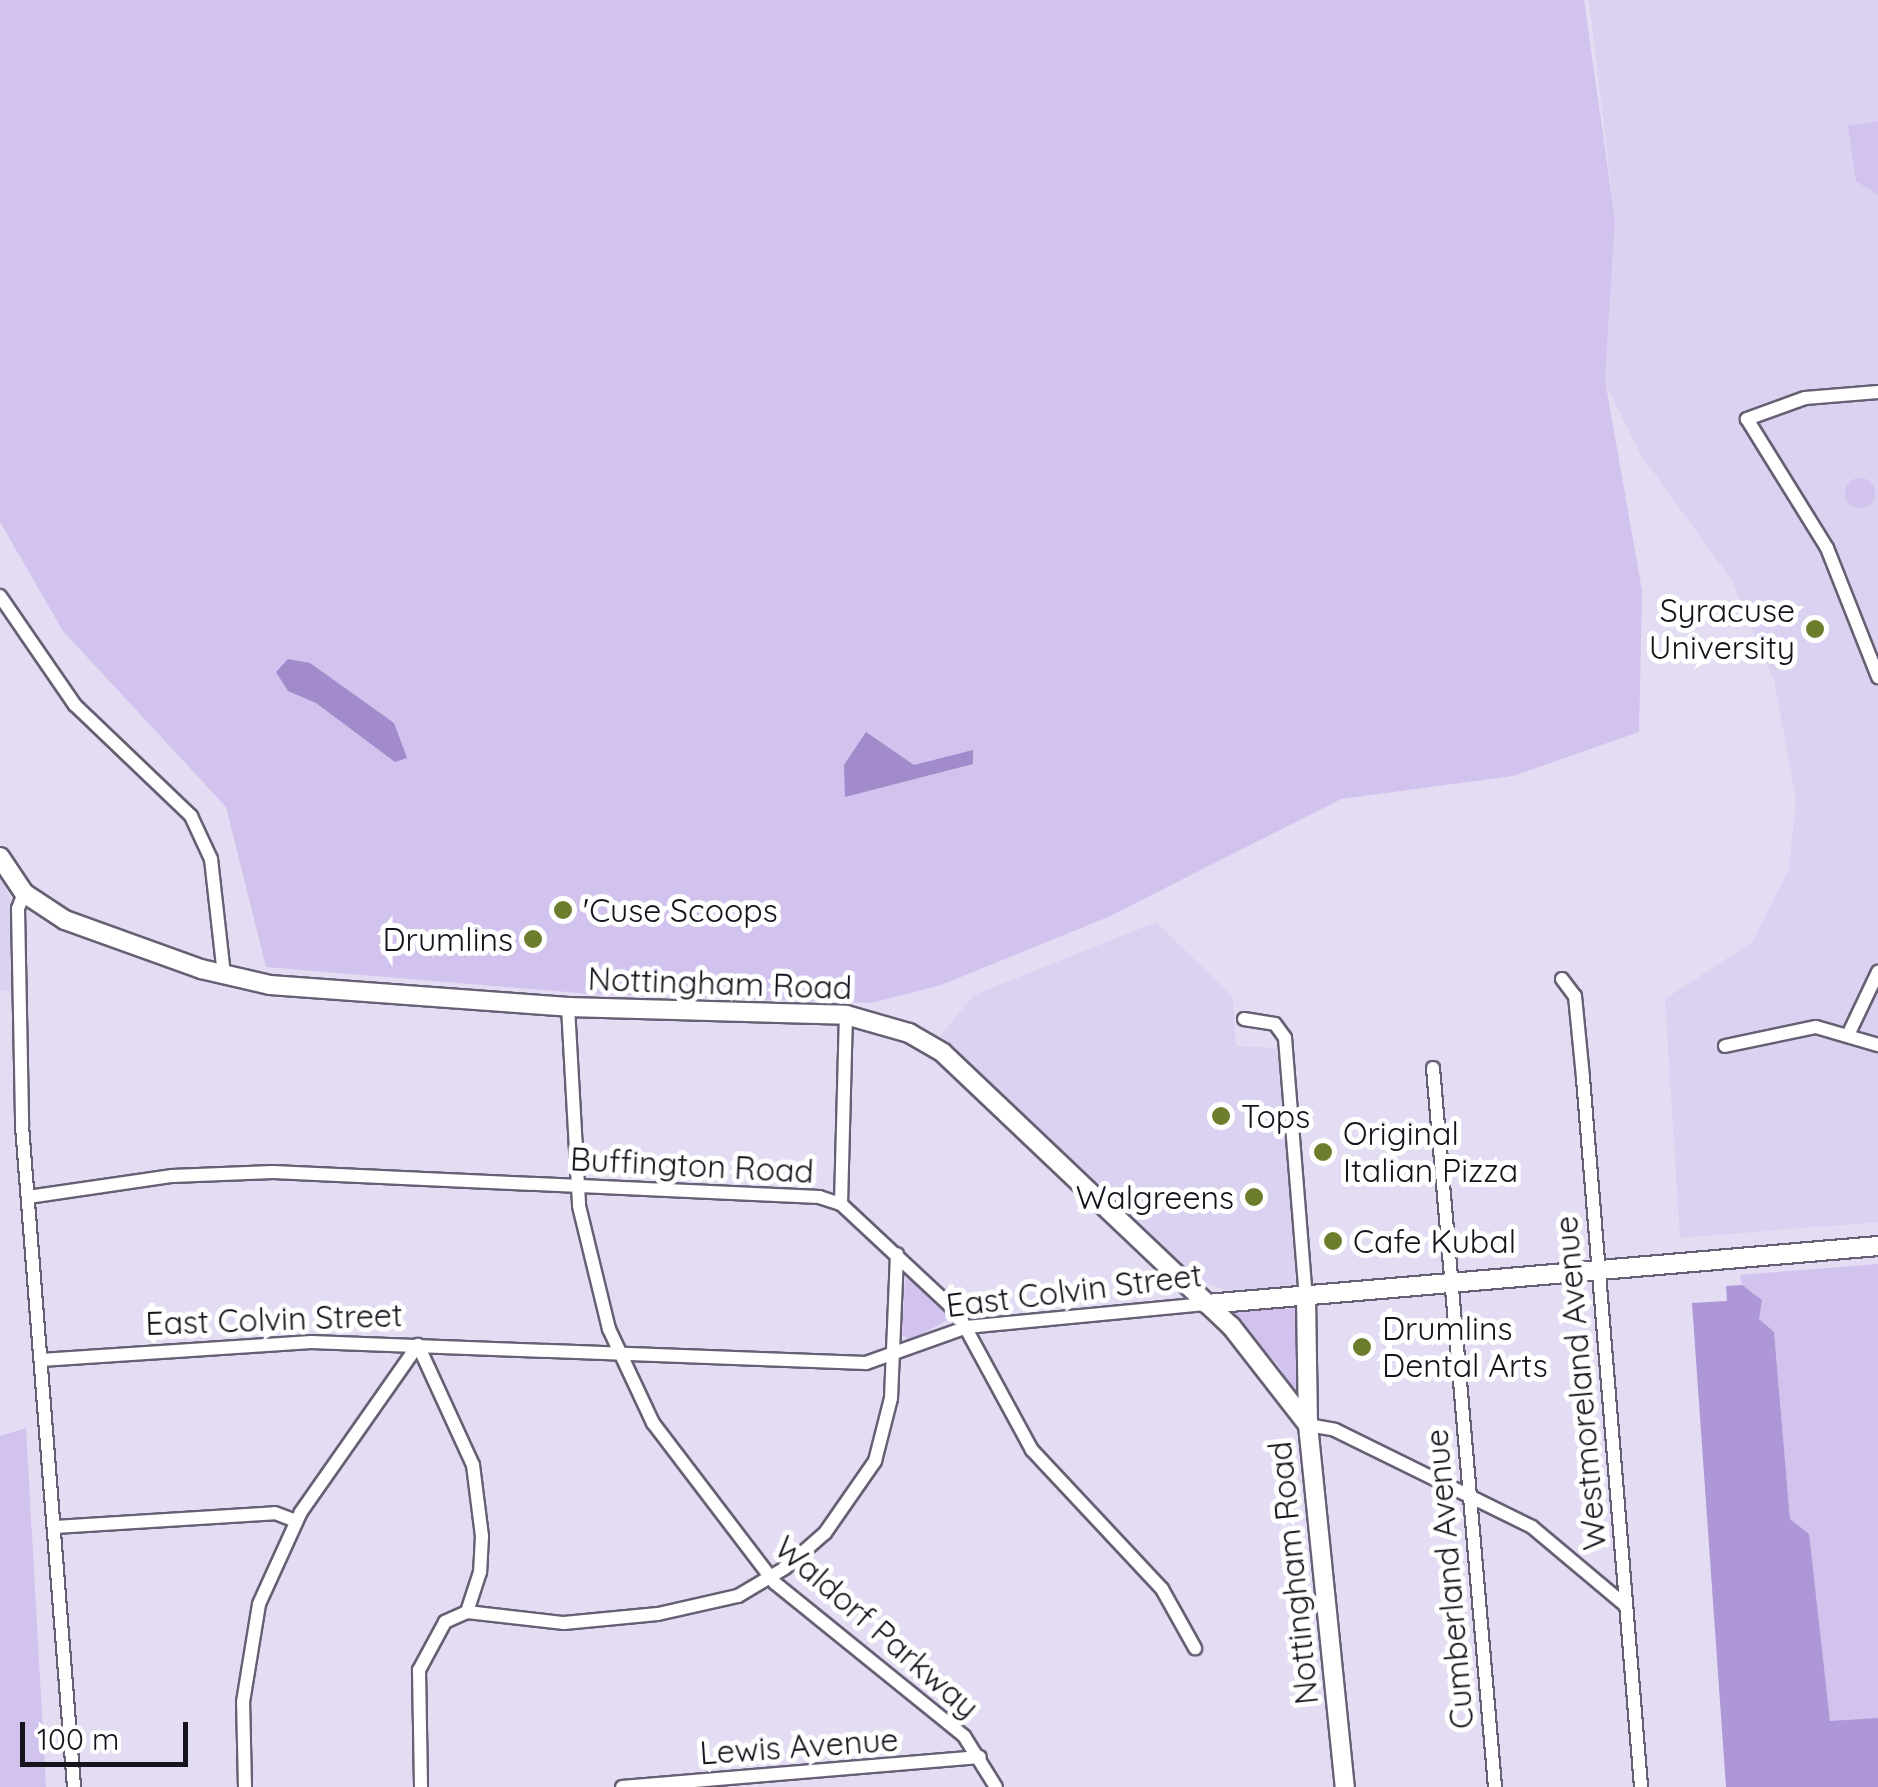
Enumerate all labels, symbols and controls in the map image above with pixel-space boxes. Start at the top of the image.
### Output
place label: Syracuse University [1649,592,1795,667]
marker: Syracuse University [1804,618,1826,640]
place label: 'Cuse Scoops [583,891,778,929]
marker: 'Cuse Scoops [552,899,574,921]
place label: Drumlins [383,920,513,958]
marker: Drumlins [522,928,544,950]
street label: Nottingham Road [587,959,853,1007]
place label: Tops [1241,1097,1310,1135]
marker: Tops [1210,1105,1232,1127]
place label: Original Italian Pizza [1343,1115,1518,1190]
street label: Buffington Road [569,1139,815,1191]
marker: Original Italian Pizza [1312,1141,1334,1163]
place label: Walgreens [1076,1178,1234,1216]
marker: Walgreens [1243,1186,1265,1208]
street label: Westmoreland Avenue [1546,1214,1614,1552]
place label: Cafe Kubal [1353,1222,1516,1260]
marker: Cafe Kubal [1322,1230,1344,1252]
street label: East Colvin Street [944,1255,1204,1325]
street label: East Colvin Street [145,1295,403,1343]
place label: Drumlins Dental Arts [1382,1310,1548,1385]
marker: Drumlins Dental Arts [1351,1336,1373,1358]
street label: Cumberland Avenue [1417,1427,1481,1731]
street label: Nottingham Road [1260,1439,1326,1707]
street label: Waldorf Parkway [767,1528,987,1726]
scale bar [25,1702,192,1764]
text: 100 m [37,1720,119,1758]
street label: Lewis Avenue [698,1720,900,1772]

